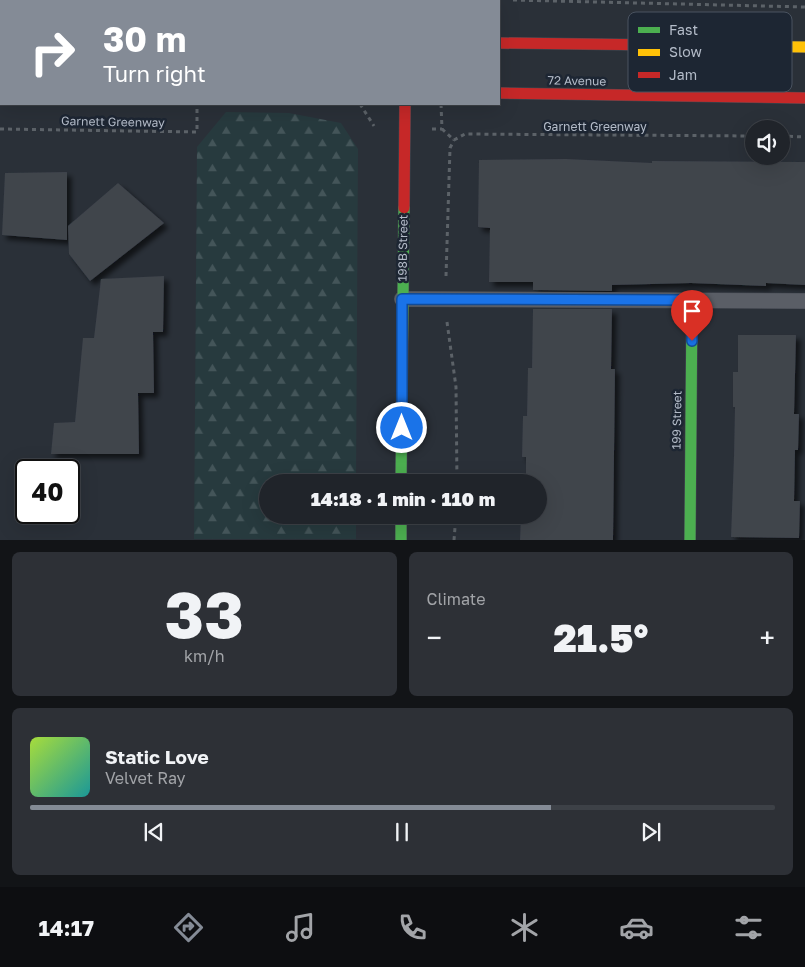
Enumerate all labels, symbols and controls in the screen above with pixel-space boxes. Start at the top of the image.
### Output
legend [628,12,792,92]
text: 30 m [103,18,186,60]
icon: right [20,20,85,85]
text: Fast [669,21,698,38]
text: Slow [669,43,702,60]
text: Turn right [103,60,206,87]
text: Jam [669,66,697,83]
street label: 72 Avenue [548,72,607,89]
street label: Garnett Greenway [61,113,165,130]
street label: Garnett Greenway [543,119,647,134]
map controls [745,120,790,165]
button: sound [745,120,790,165]
street label: 198B Street [394,214,411,282]
pin [671,290,713,341]
icon: arrive [678,297,706,325]
street label: 199 Street [668,390,685,450]
position arrow [375,401,427,453]
speed limit sign: 40 [15,459,80,524]
text: 14:18 · 1 min · 110 m [311,487,495,510]
text: 33 [165,574,244,652]
text: Climate [427,589,486,609]
text: 21.5° [553,615,648,660]
text: − [427,621,442,654]
text: + [760,621,775,654]
text: km/h [184,646,225,666]
text: Static Love [105,745,209,768]
text: Velvet Ray [105,768,186,788]
icon: previous [140,818,168,846]
icon: pause [388,818,416,846]
icon: next [637,818,665,846]
icon: directions [171,910,206,945]
icon: music [283,910,318,945]
icon: phone [395,910,430,945]
icon: climate [507,910,542,945]
icon: car [619,910,654,945]
icon: filters [731,910,766,945]
text: 14:17 [39,914,94,941]

